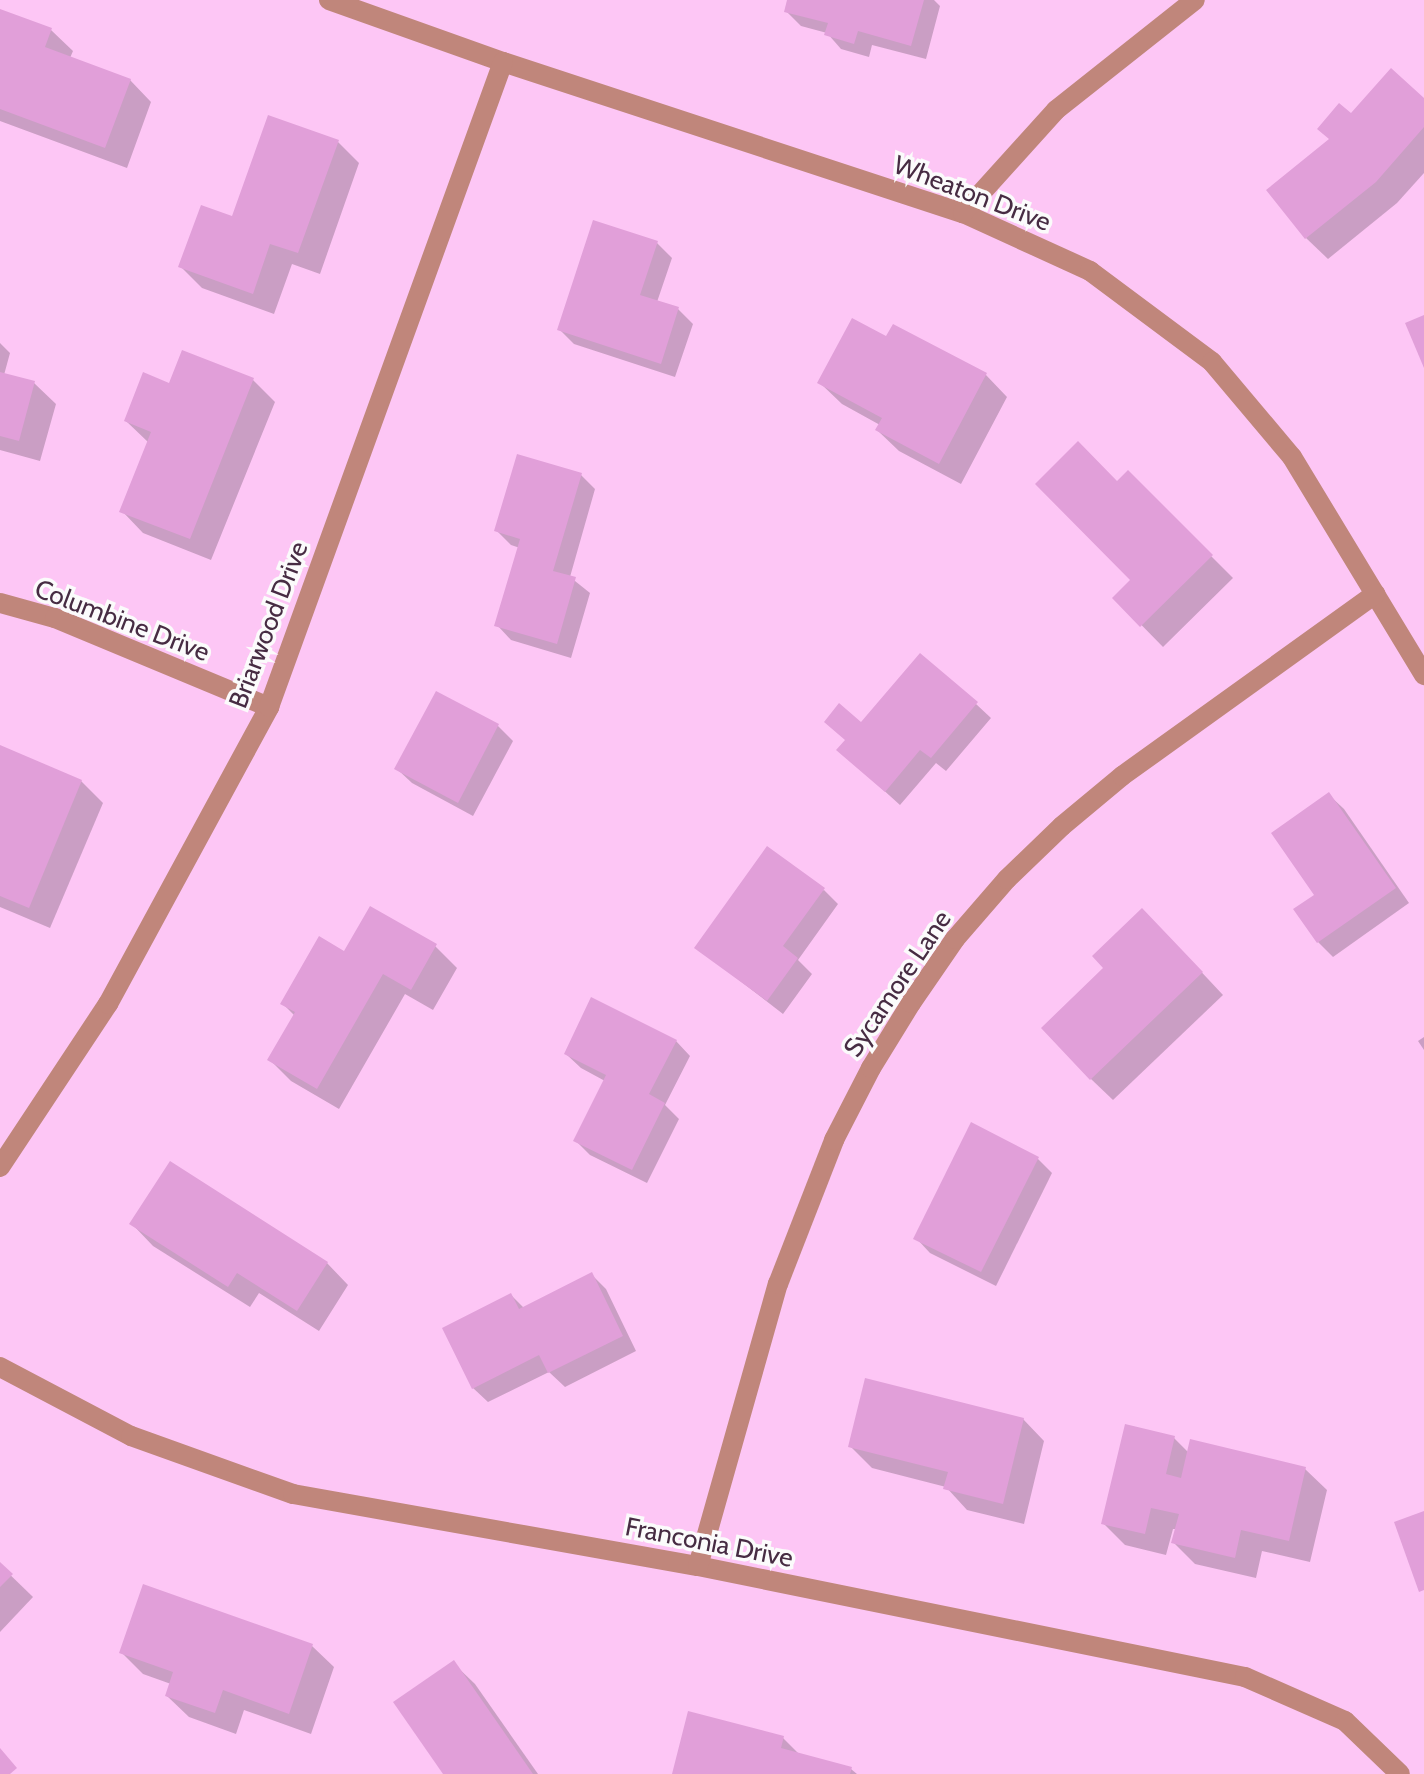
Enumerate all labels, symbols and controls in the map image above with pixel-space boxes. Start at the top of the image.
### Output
street label: Wheaton Drive [889,150,1055,238]
street label: Briarwood Drive [223,537,315,713]
street label: Columbine Drive [30,573,214,669]
street label: Sycamore Lane [838,905,958,1063]
street label: Franconia Drive [623,1511,795,1575]

